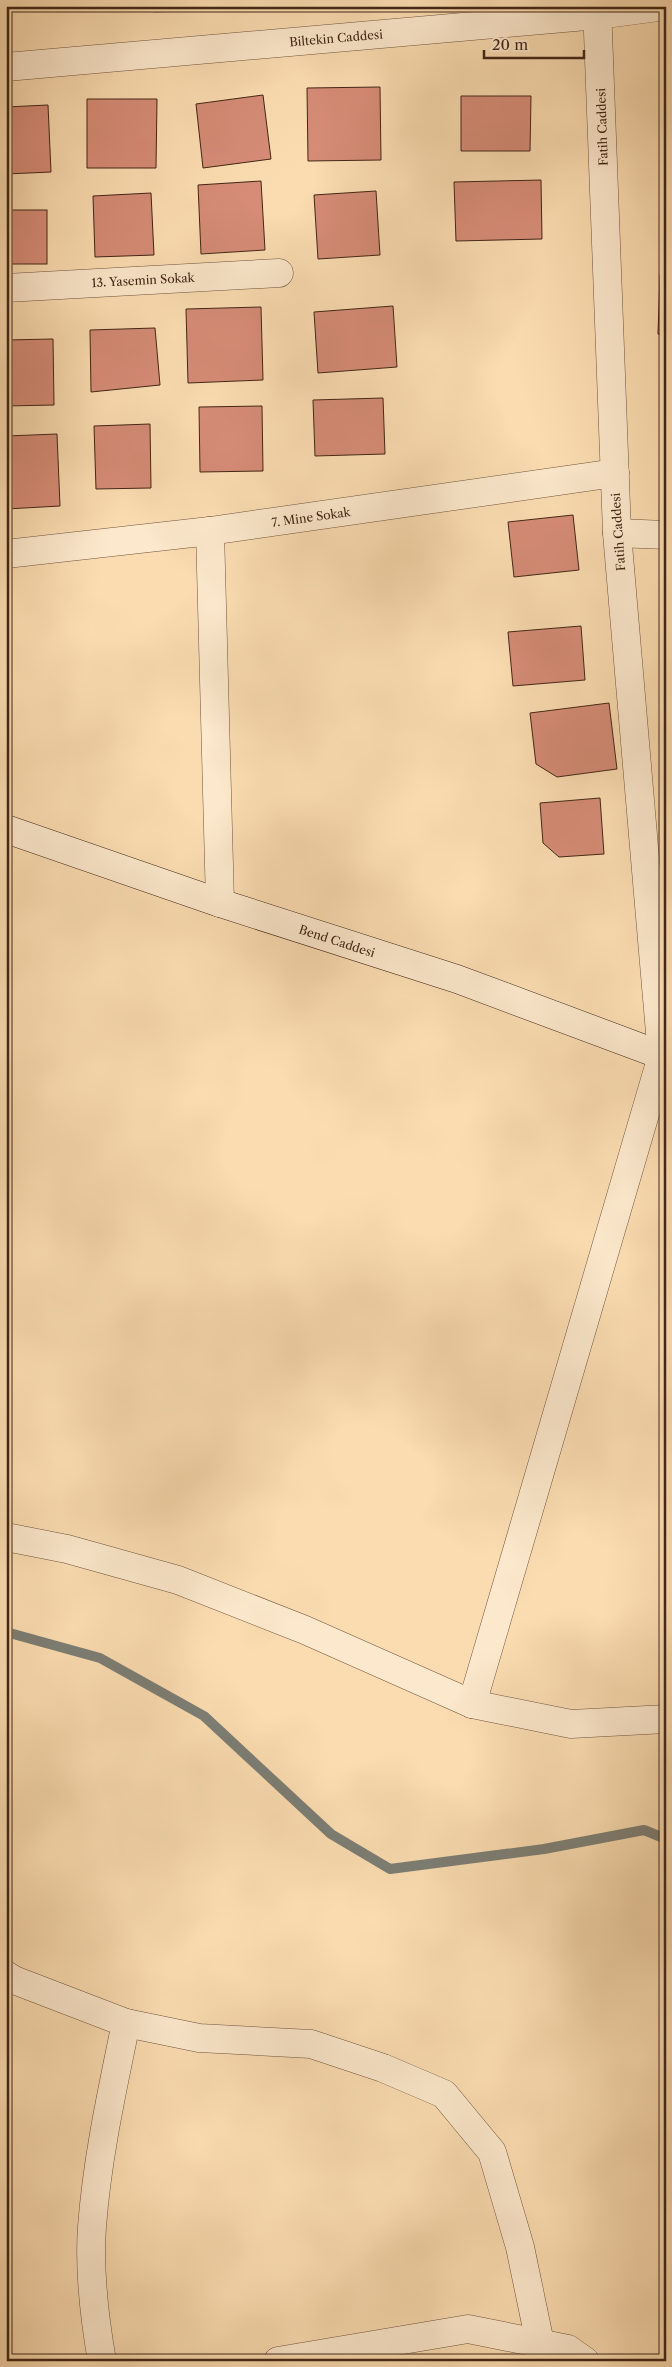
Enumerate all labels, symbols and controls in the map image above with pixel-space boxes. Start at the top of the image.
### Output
street label: Biltekin Caddesi [289,26,384,50]
scale bar [484,28,584,60]
text: 20 m [492,35,528,54]
street label: Fatih Caddesi [593,87,611,166]
street label: 13. Yasemin Sokak [91,270,196,290]
street label: Fatih Caddesi [608,492,628,571]
street label: 7. Mine Sokak [271,504,352,530]
street label: Bend Caddesi [297,922,377,960]

